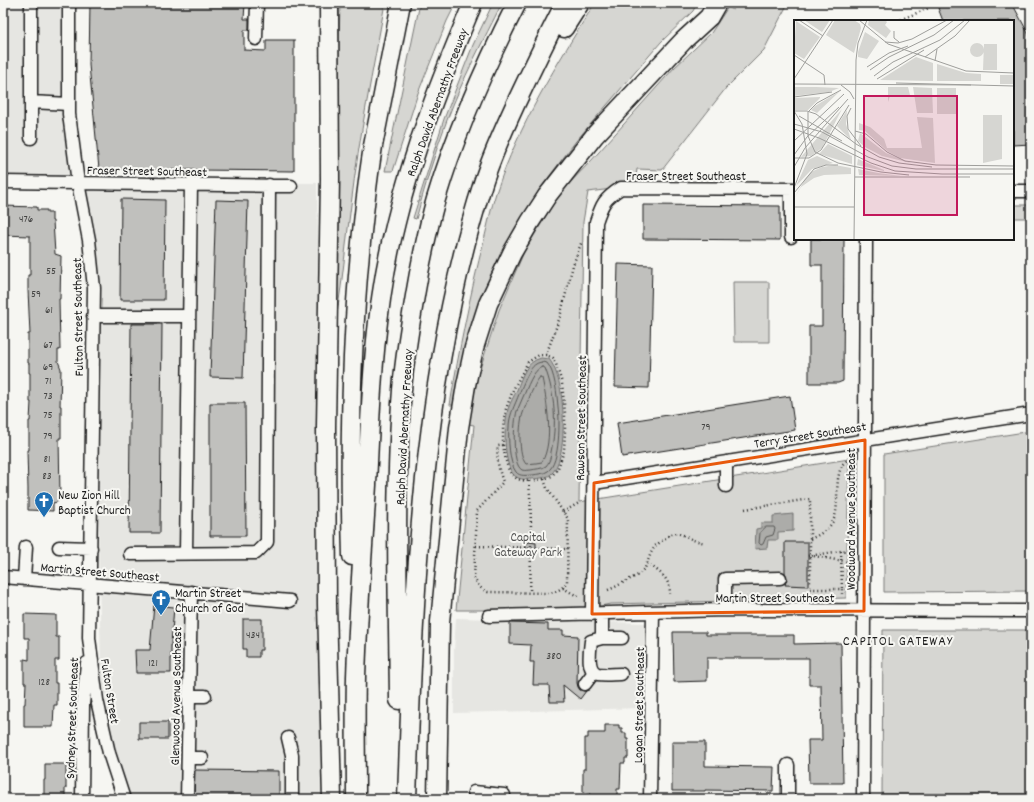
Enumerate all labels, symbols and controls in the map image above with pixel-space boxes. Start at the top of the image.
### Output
inset map [794,20,1014,240]
street label: Ralph David Abernathy Freeway [403,25,474,180]
street label: Fraser Street Southeast [87,162,207,183]
street label: Fraser Street Southeast [626,168,746,187]
house number: 476 [19,212,33,228]
street label: Fulton Street Southeast [69,257,90,376]
house number: 55 [46,264,56,280]
house number: 59 [31,287,41,303]
house number: 61 [45,303,53,319]
house number: 67 [43,338,53,354]
street label: Ralph David Abernathy Freeway [392,348,419,506]
street label: Rawson Street Southeast [572,355,593,481]
house number: 69 [43,360,53,376]
house number: 71 [45,374,51,390]
house number: 73 [43,389,53,405]
house number: 75 [43,408,53,424]
street label: Terry Street Southeast [753,418,868,455]
house number: 79 [701,420,711,436]
house number: 79 [43,429,53,445]
street label: Woodward Avenue Southeast [843,448,862,590]
house number: 81 [44,452,50,468]
house number: 83 [42,469,52,485]
place label: New Zion Hill Baptist Church [58,487,131,521]
church icon: New Zion Hill Baptist Church [33,490,55,518]
park label: Capital Gateway Park [494,529,562,563]
street label: Martin Street Southeast [40,559,160,588]
place label: Martin Street Church of God [175,585,244,619]
church icon: Martin Street Church of God [150,588,172,616]
street label: Martin Street Southeast [715,590,835,609]
street label: Glenwood Avenue Southeast [167,626,188,766]
house number: 434 [246,628,260,644]
district label: CAPITOL GATEWAY [843,632,953,652]
street label: Logan Street Southeast [630,646,651,763]
house number: 380 [546,649,562,665]
house number: 121 [148,656,158,672]
street label: Sydney Street Southeast [62,657,85,779]
street label: Fulton Street [94,657,123,725]
house number: 128 [38,675,50,691]

